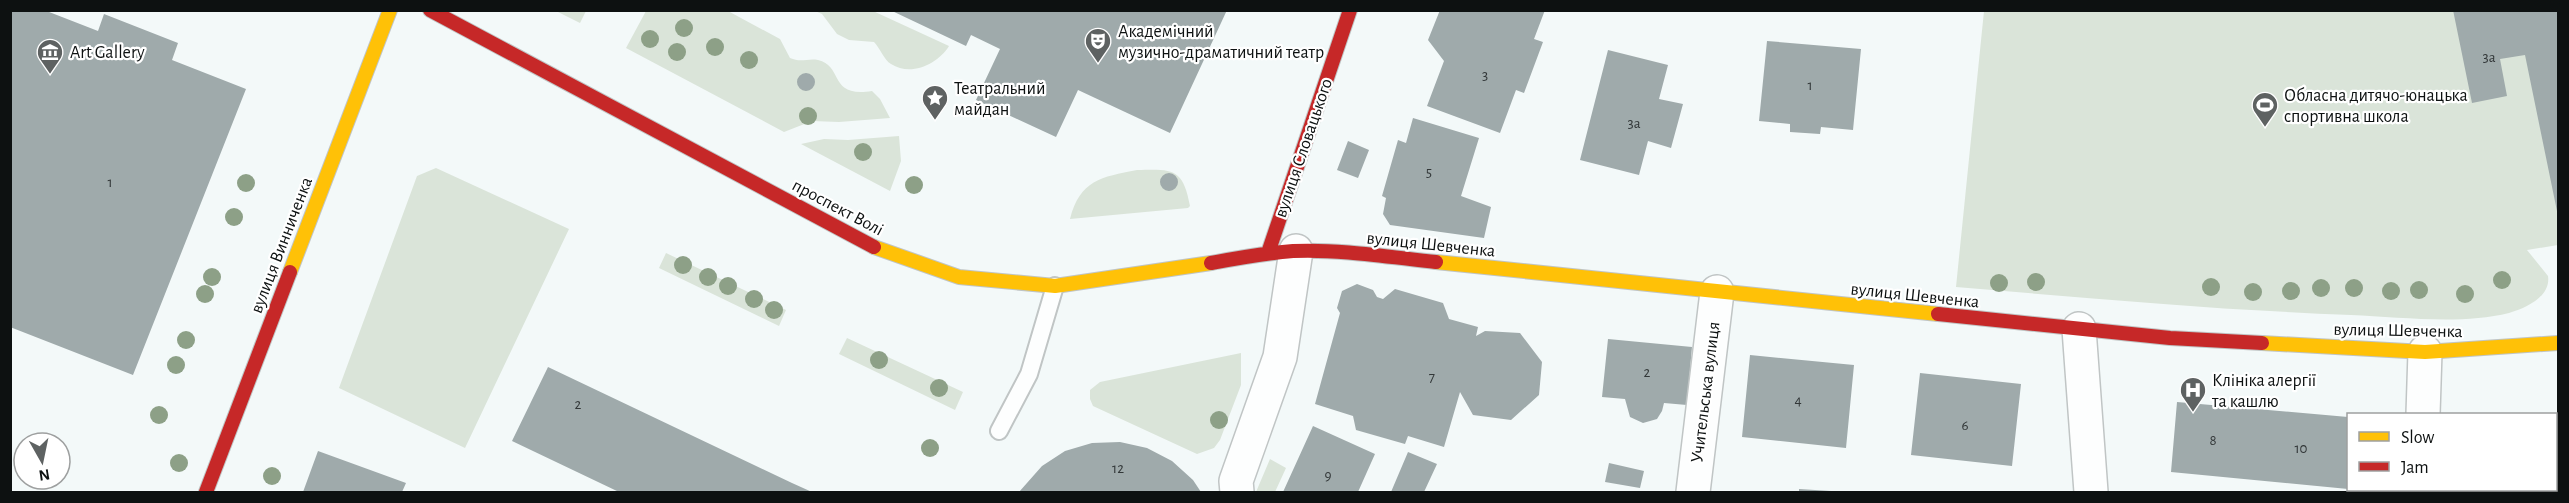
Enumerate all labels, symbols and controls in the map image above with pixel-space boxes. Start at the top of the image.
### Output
place label: Академічний музично-драматичний театр [1118,23,1324,62]
theatre icon: Академічний музично-драматичний театр [1083,26,1113,64]
museum icon: Art Gallery [35,37,65,75]
place label: Art Gallery [70,44,145,62]
house number: 3а [2482,50,2496,65]
house number: 3 [1482,68,1488,83]
street label: вулиця Словацького [1272,77,1336,220]
house number: 1 [1807,78,1813,93]
place label: Театральний майдан [954,80,1045,119]
place icon: Театральний майдан [920,83,950,121]
place label: Обласна дитячо-юнацька спортивна школа [2284,86,2468,126]
sports icon: Обласна дитячо-юнацька спортивна школа [2250,90,2280,128]
house number: 3а [1627,116,1641,131]
house number: 5 [1426,165,1432,180]
house number: 1 [107,175,113,190]
street label: вулиця Винниченка [248,175,316,316]
street label: проспект Волі [789,176,886,239]
street label: вулиця Шевченка [1366,229,1496,261]
street label: вулиця Шевченка [1850,280,1980,312]
street label: Учительська вулиця [1688,321,1724,464]
street label: вулиця Шевченка [2333,321,2463,341]
house number: 2 [1644,365,1651,380]
house number: 7 [1429,370,1435,385]
place label: Клініка алергії та кашлю [2211,372,2316,411]
hospital icon: Клініка алергії та кашлю [2178,375,2208,413]
house number: 4 [1794,393,1802,408]
house number: 2 [575,397,582,412]
legend [2347,413,2557,491]
house number: 6 [1961,418,1969,433]
text: Slow [2401,429,2434,447]
north arrow [12,431,72,491]
house number: 8 [2209,433,2217,448]
house number: 10 [2294,441,2308,456]
text: Jam [2401,459,2429,477]
house number: 12 [1112,461,1124,476]
text: N [37,466,51,484]
house number: 9 [1324,468,1332,483]

